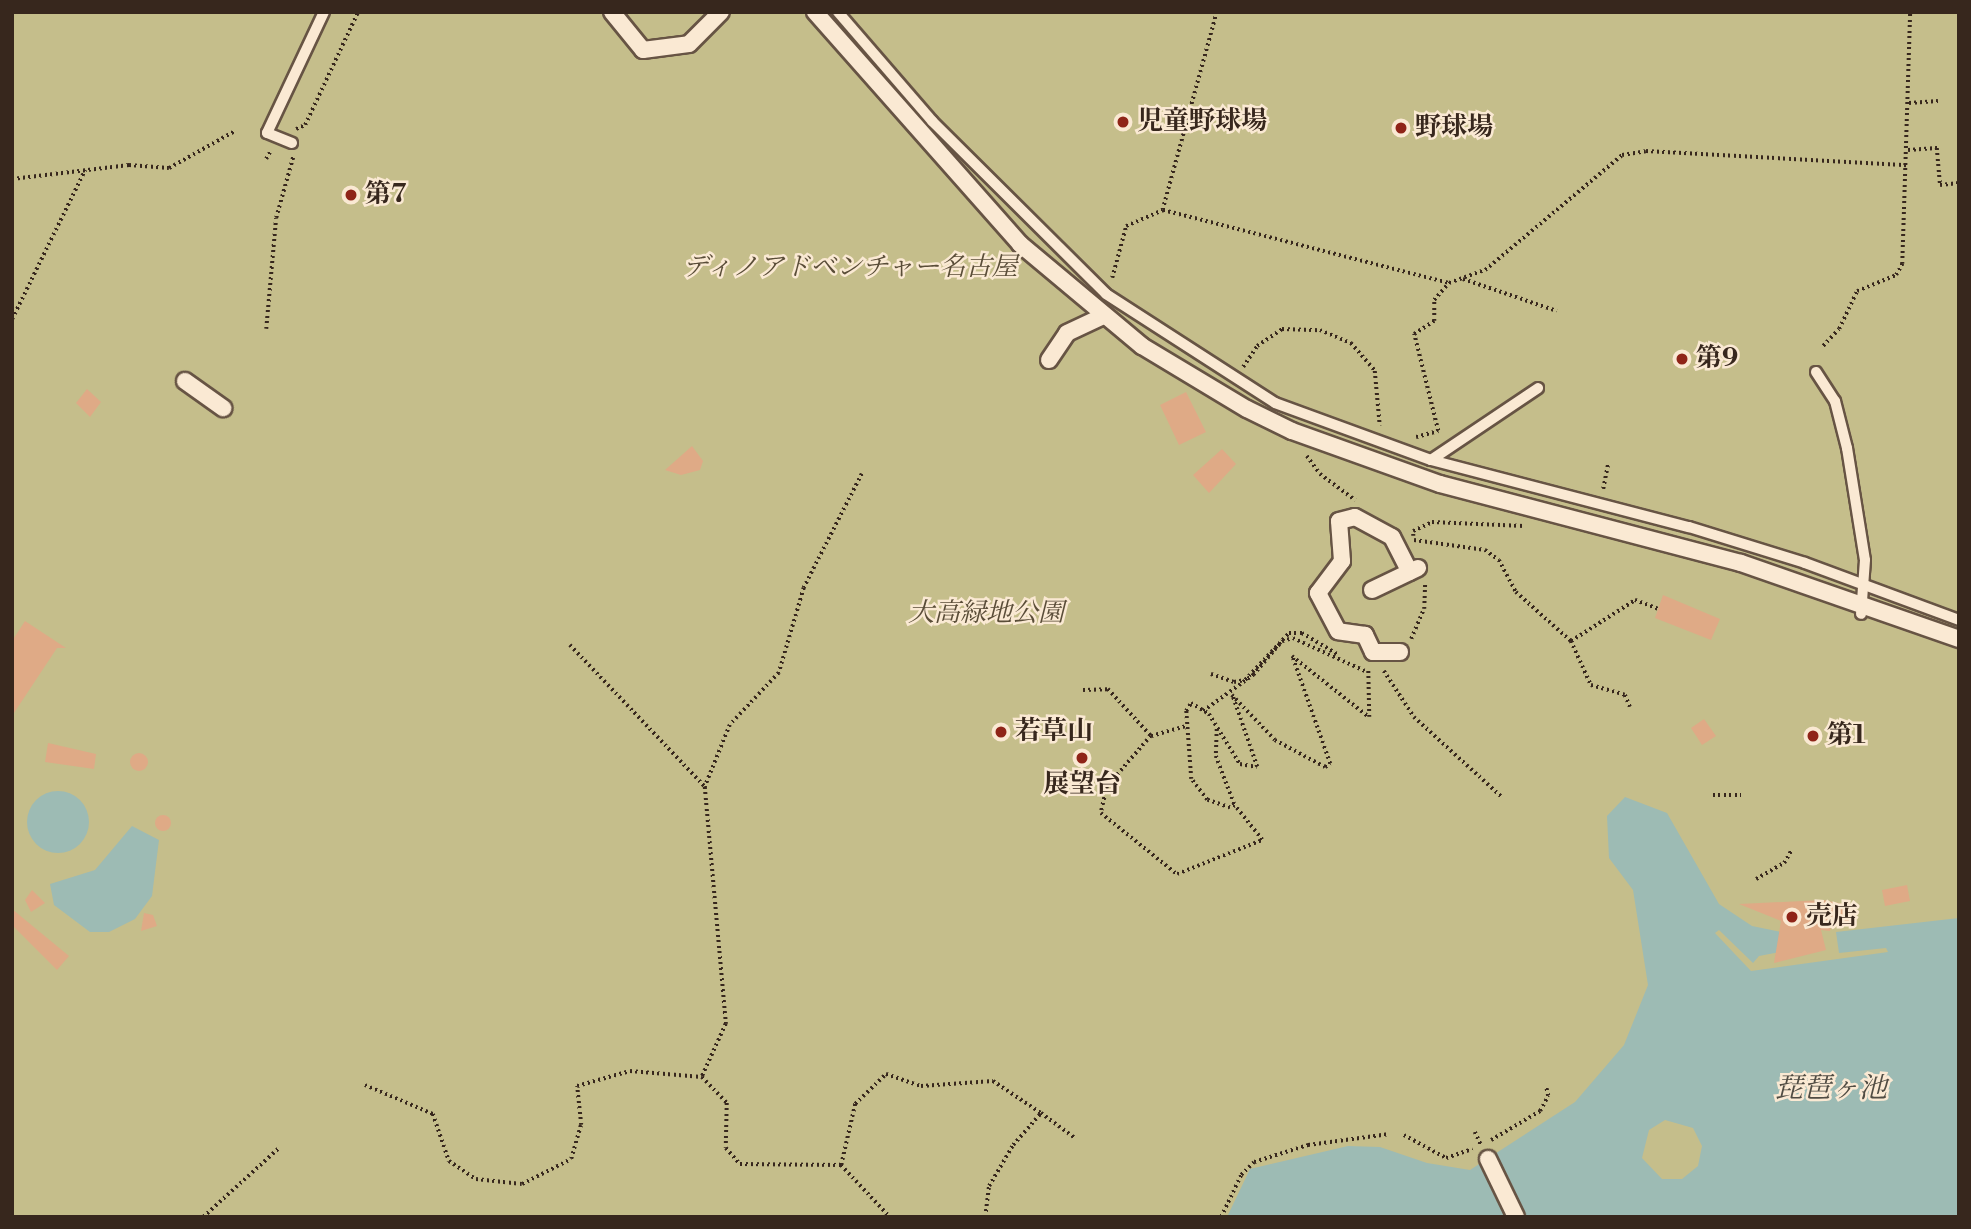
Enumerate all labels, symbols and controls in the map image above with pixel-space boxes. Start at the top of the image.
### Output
place label: 児童野球場 [1137,106,1267,138]
place label: 野球場 [1415,112,1493,144]
marker: 児童野球場 [1115,114,1131,130]
marker: 野球場 [1393,120,1409,136]
place label: 第7 [365,179,406,211]
marker: 第7 [343,187,359,203]
park label: ディノアドベンチャー名古屋 [681,252,1019,284]
place label: 第9 [1696,343,1738,375]
marker: 第9 [1674,351,1690,367]
park label: 大高緑地公園 [908,598,1064,630]
place label: 若草山 [1015,716,1093,748]
place label: 第1 [1827,720,1865,752]
marker: 若草山 [993,724,1009,740]
marker: 第1 [1805,728,1821,744]
marker: 展望台 [1074,750,1090,766]
place label: 展望台 [1043,769,1121,801]
place label: 売店 [1806,901,1858,933]
marker: 売店 [1784,909,1800,925]
water label: 琵琶ヶ池 [1775,1072,1887,1106]

